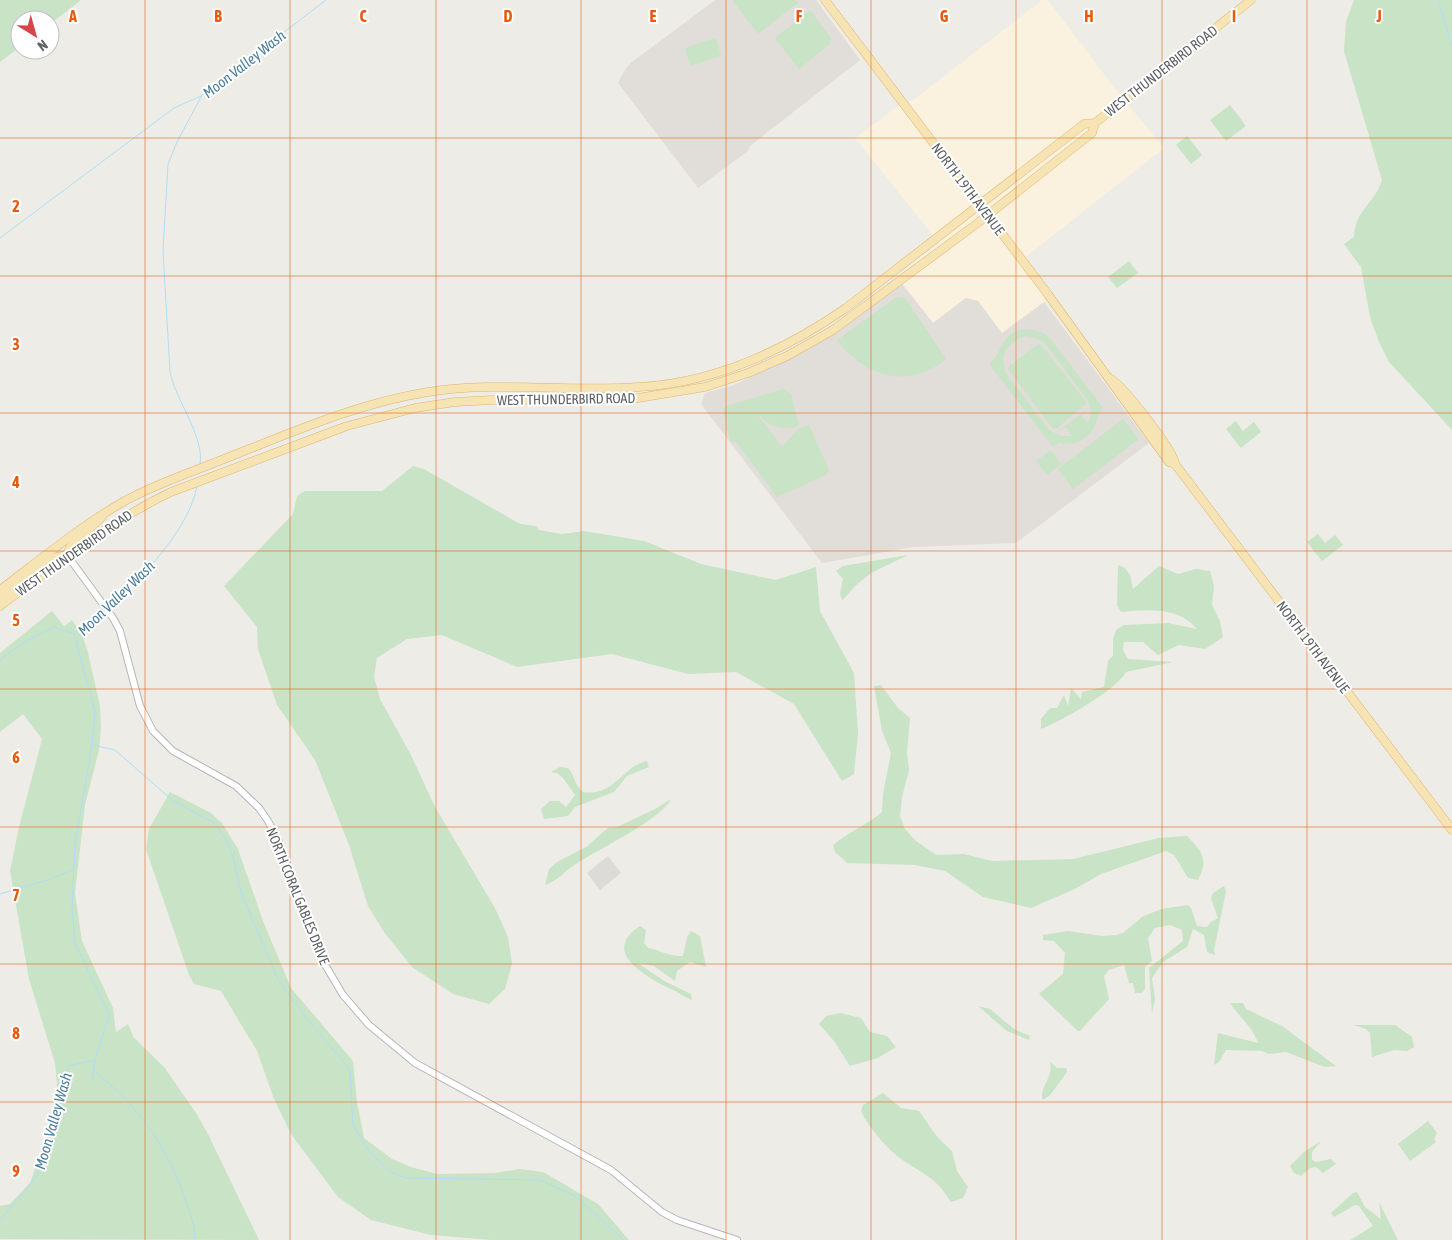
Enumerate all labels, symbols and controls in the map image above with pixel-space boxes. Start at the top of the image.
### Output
text: A [68,7,77,25]
text: B [214,7,222,25]
text: C [359,7,367,25]
text: D [504,7,513,25]
text: E [650,7,657,25]
text: F [796,7,803,25]
text: G [940,7,949,25]
text: H [1084,7,1094,25]
text: I [1232,7,1236,25]
text: J [1375,7,1382,25]
north arrow [10,10,60,60]
street label: WEST THUNDERBIRD ROAD [1102,22,1221,120]
water label: Moon Valley Wash [199,27,289,101]
text: N [35,37,51,54]
street label: NORTH 19TH AVENUE [928,140,1008,238]
text: 2 [12,197,20,215]
text: 3 [12,335,20,353]
street label: WEST THUNDERBIRD ROAD [497,390,635,408]
text: 4 [11,473,20,491]
street label: WEST THUNDERBIRD ROAD [13,507,135,599]
water label: Moon Valley Wash [74,557,158,639]
street label: NORTH 19TH AVENUE [1273,598,1353,696]
text: 5 [12,611,20,629]
text: 6 [12,748,20,766]
street label: NORTH CORAL GABLES DRIVE [263,825,333,967]
text: 7 [12,886,20,904]
text: 8 [12,1024,20,1042]
water label: Moon Valley Wash [31,1071,75,1171]
text: 9 [12,1162,20,1180]

